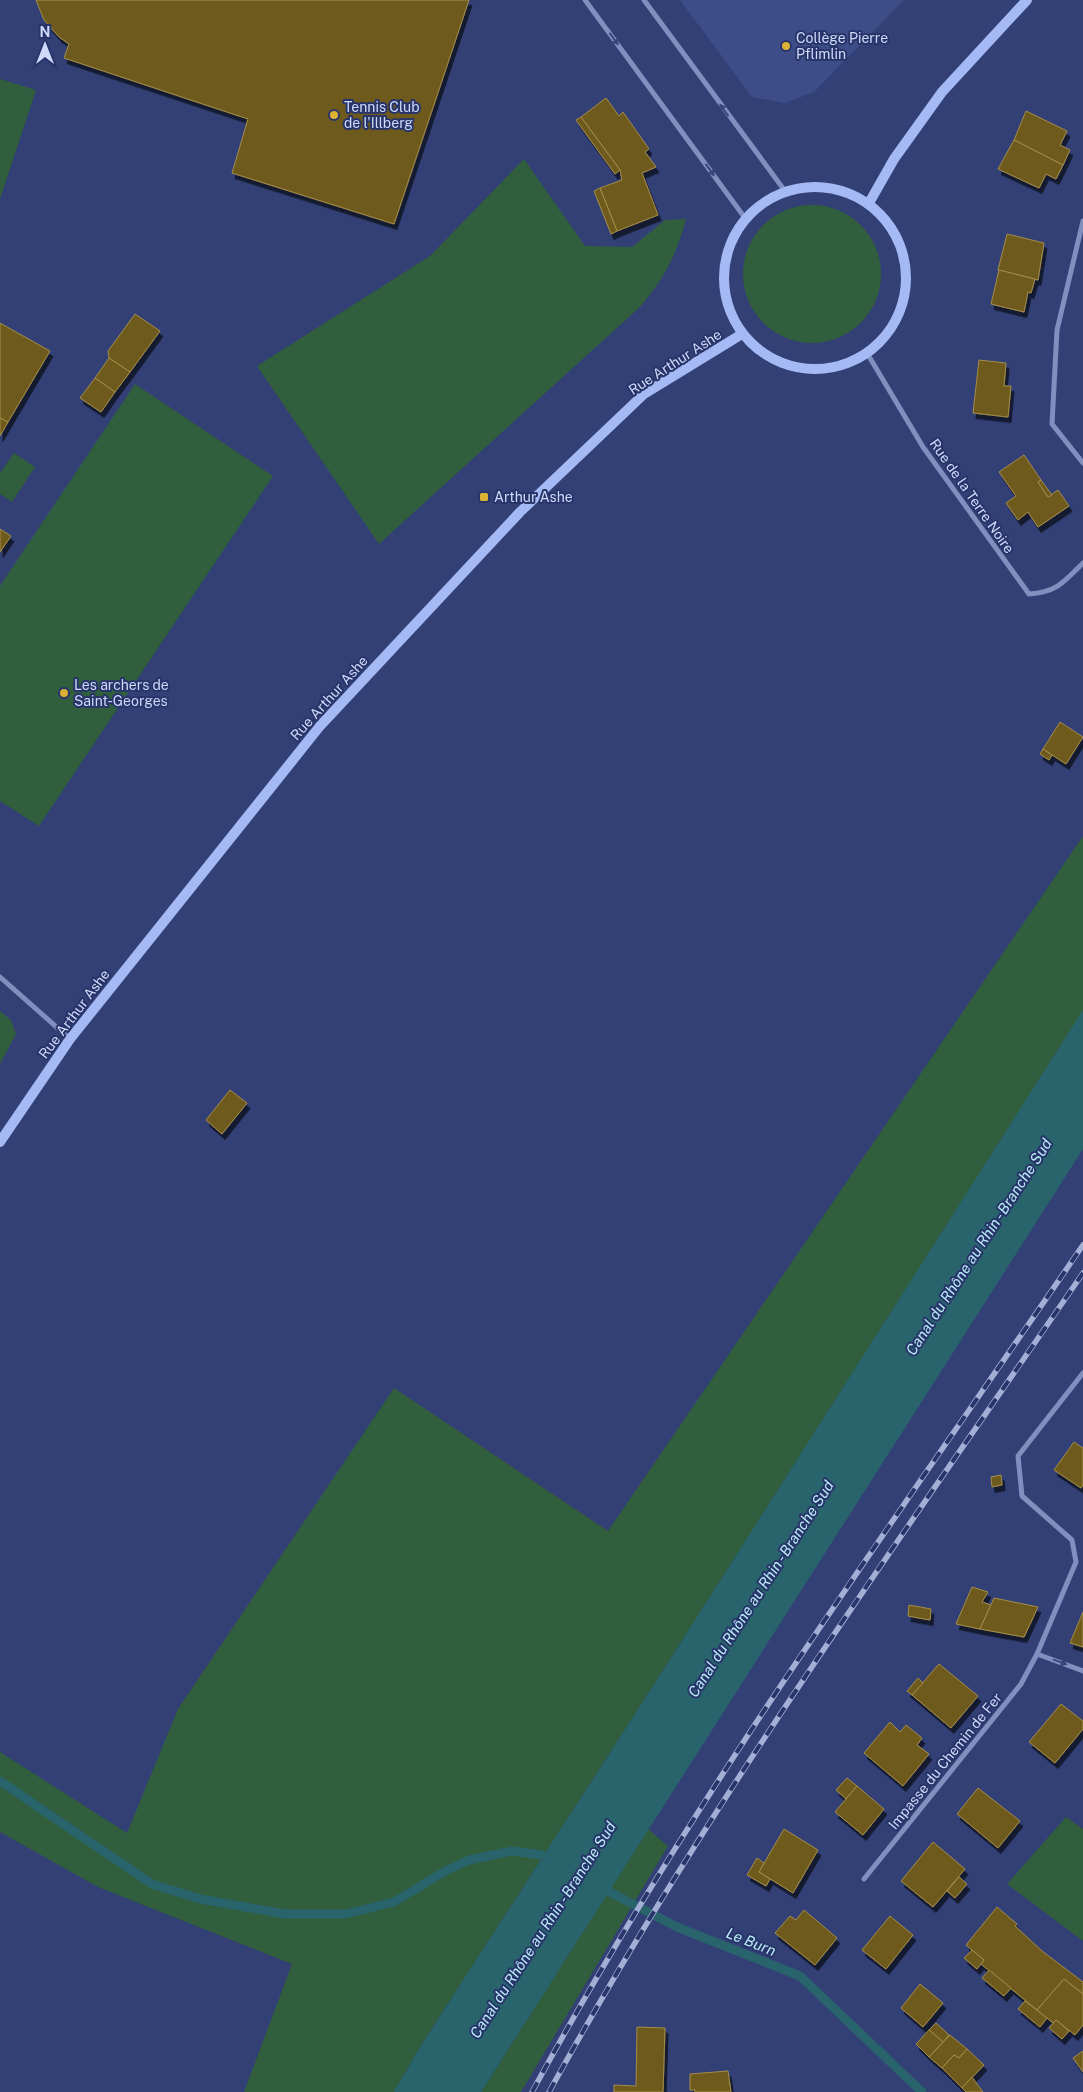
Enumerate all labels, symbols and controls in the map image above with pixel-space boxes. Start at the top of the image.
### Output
north arrow [20,20,70,70]
text: N [40,24,50,40]
place label: Collège Pierre Pflimlin [796,30,888,62]
one-way arrow [609,32,619,46]
marker: Collège Pierre Pflimlin [780,40,792,52]
place label: Tennis Club de l'Illberg [344,99,420,131]
one-way arrow [719,103,729,117]
marker: Tennis Club de l'Illberg [328,109,340,121]
one-way arrow [705,163,716,176]
street label: Rue Arthur Ashe [626,326,724,398]
street label: Rue de la Terre Noire [926,436,1018,556]
place label: Arthur Ashe [494,489,573,505]
marker: Arthur Ashe [478,491,490,503]
street label: Rue Arthur Ashe [287,653,371,743]
place label: Les archers de Saint-Georges [74,677,169,709]
marker: Les archers de Saint-Georges [58,687,70,699]
street label: Rue Arthur Ashe [35,966,113,1062]
water label: Canal du Rhône au Rhin - Branche Sud [902,1135,1055,1358]
water label: Canal du Rhône au Rhin - Branche Sud [684,1477,837,1700]
one-way arrow [1053,1658,1068,1666]
street label: Impasse du Chemin de Fer [885,1690,1005,1832]
water label: Canal du Rhône au Rhin - Branche Sud [466,1818,619,2041]
water label: Le Burn [724,1924,778,1959]

